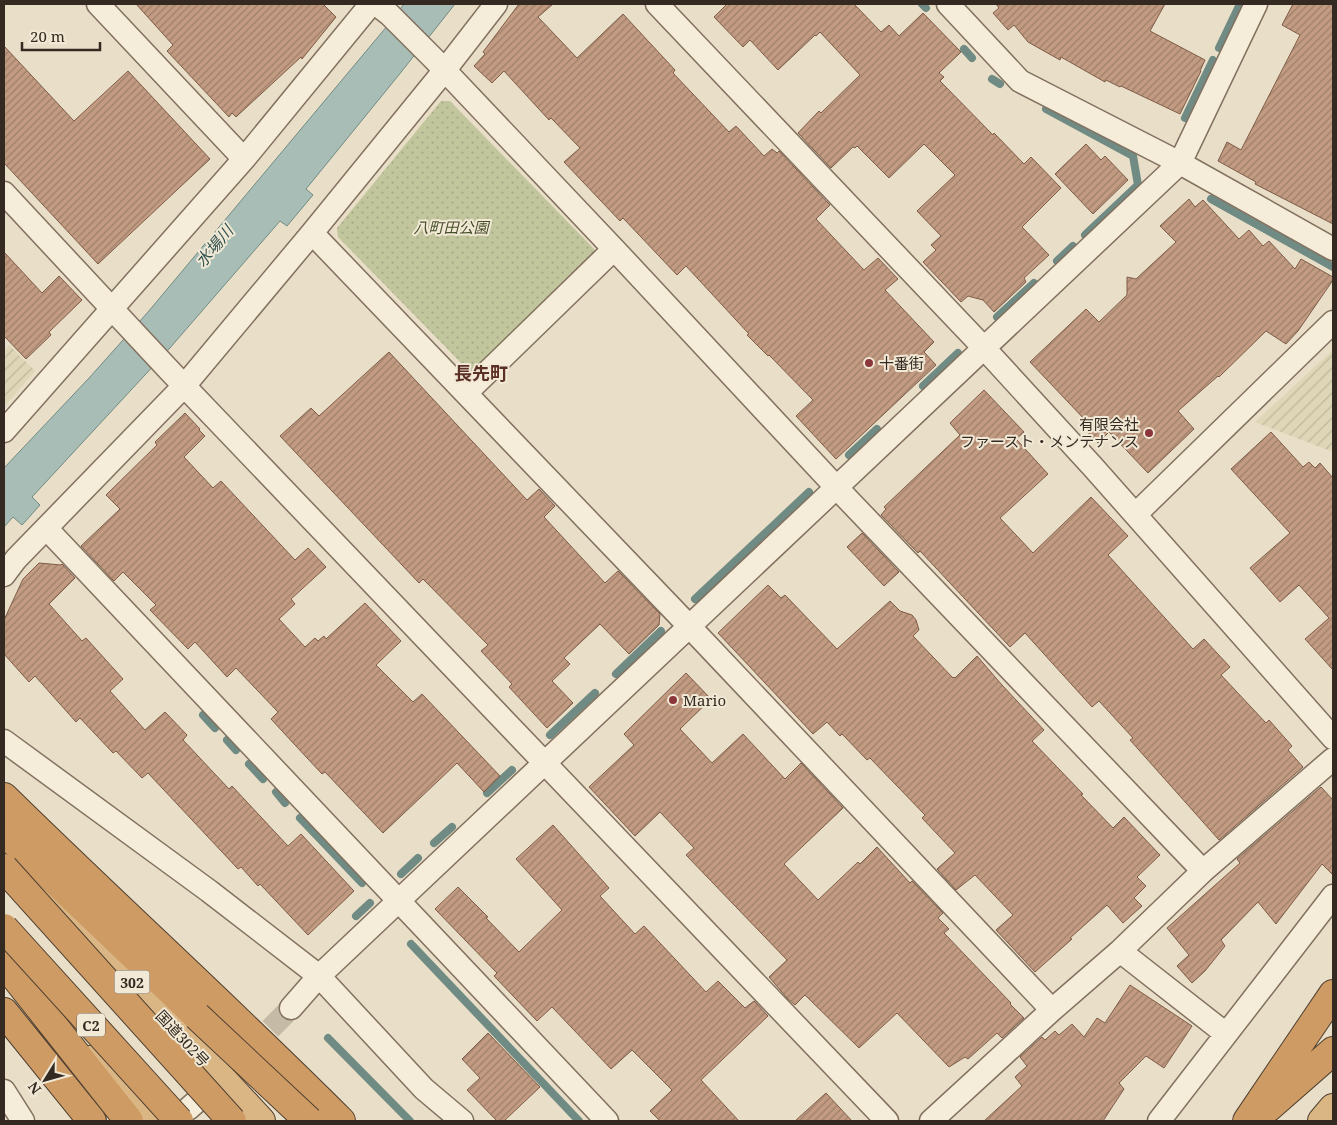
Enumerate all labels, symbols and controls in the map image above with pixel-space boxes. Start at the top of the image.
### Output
scale bar [22,20,100,52]
text: 20 m [30,26,65,46]
park label: 八町田公園 [413,217,490,237]
water label: 水場川 [190,219,239,271]
place label: 十番街 [879,353,924,373]
marker: 十番街 [863,357,875,369]
district label: 長先町 [454,361,508,385]
place label: 有限会社 ファースト・メンテナンス [960,414,1139,451]
marker: 有限会社 ファースト・メンテナンス [1143,427,1155,439]
place label: Mario [683,690,726,710]
marker: Mario [667,694,679,706]
road number: 302 [114,970,150,994]
street label: 国道302号 [152,1006,214,1070]
road number: C2 [77,1014,105,1036]
north arrow [20,1055,70,1105]
text: N [23,1078,45,1098]

